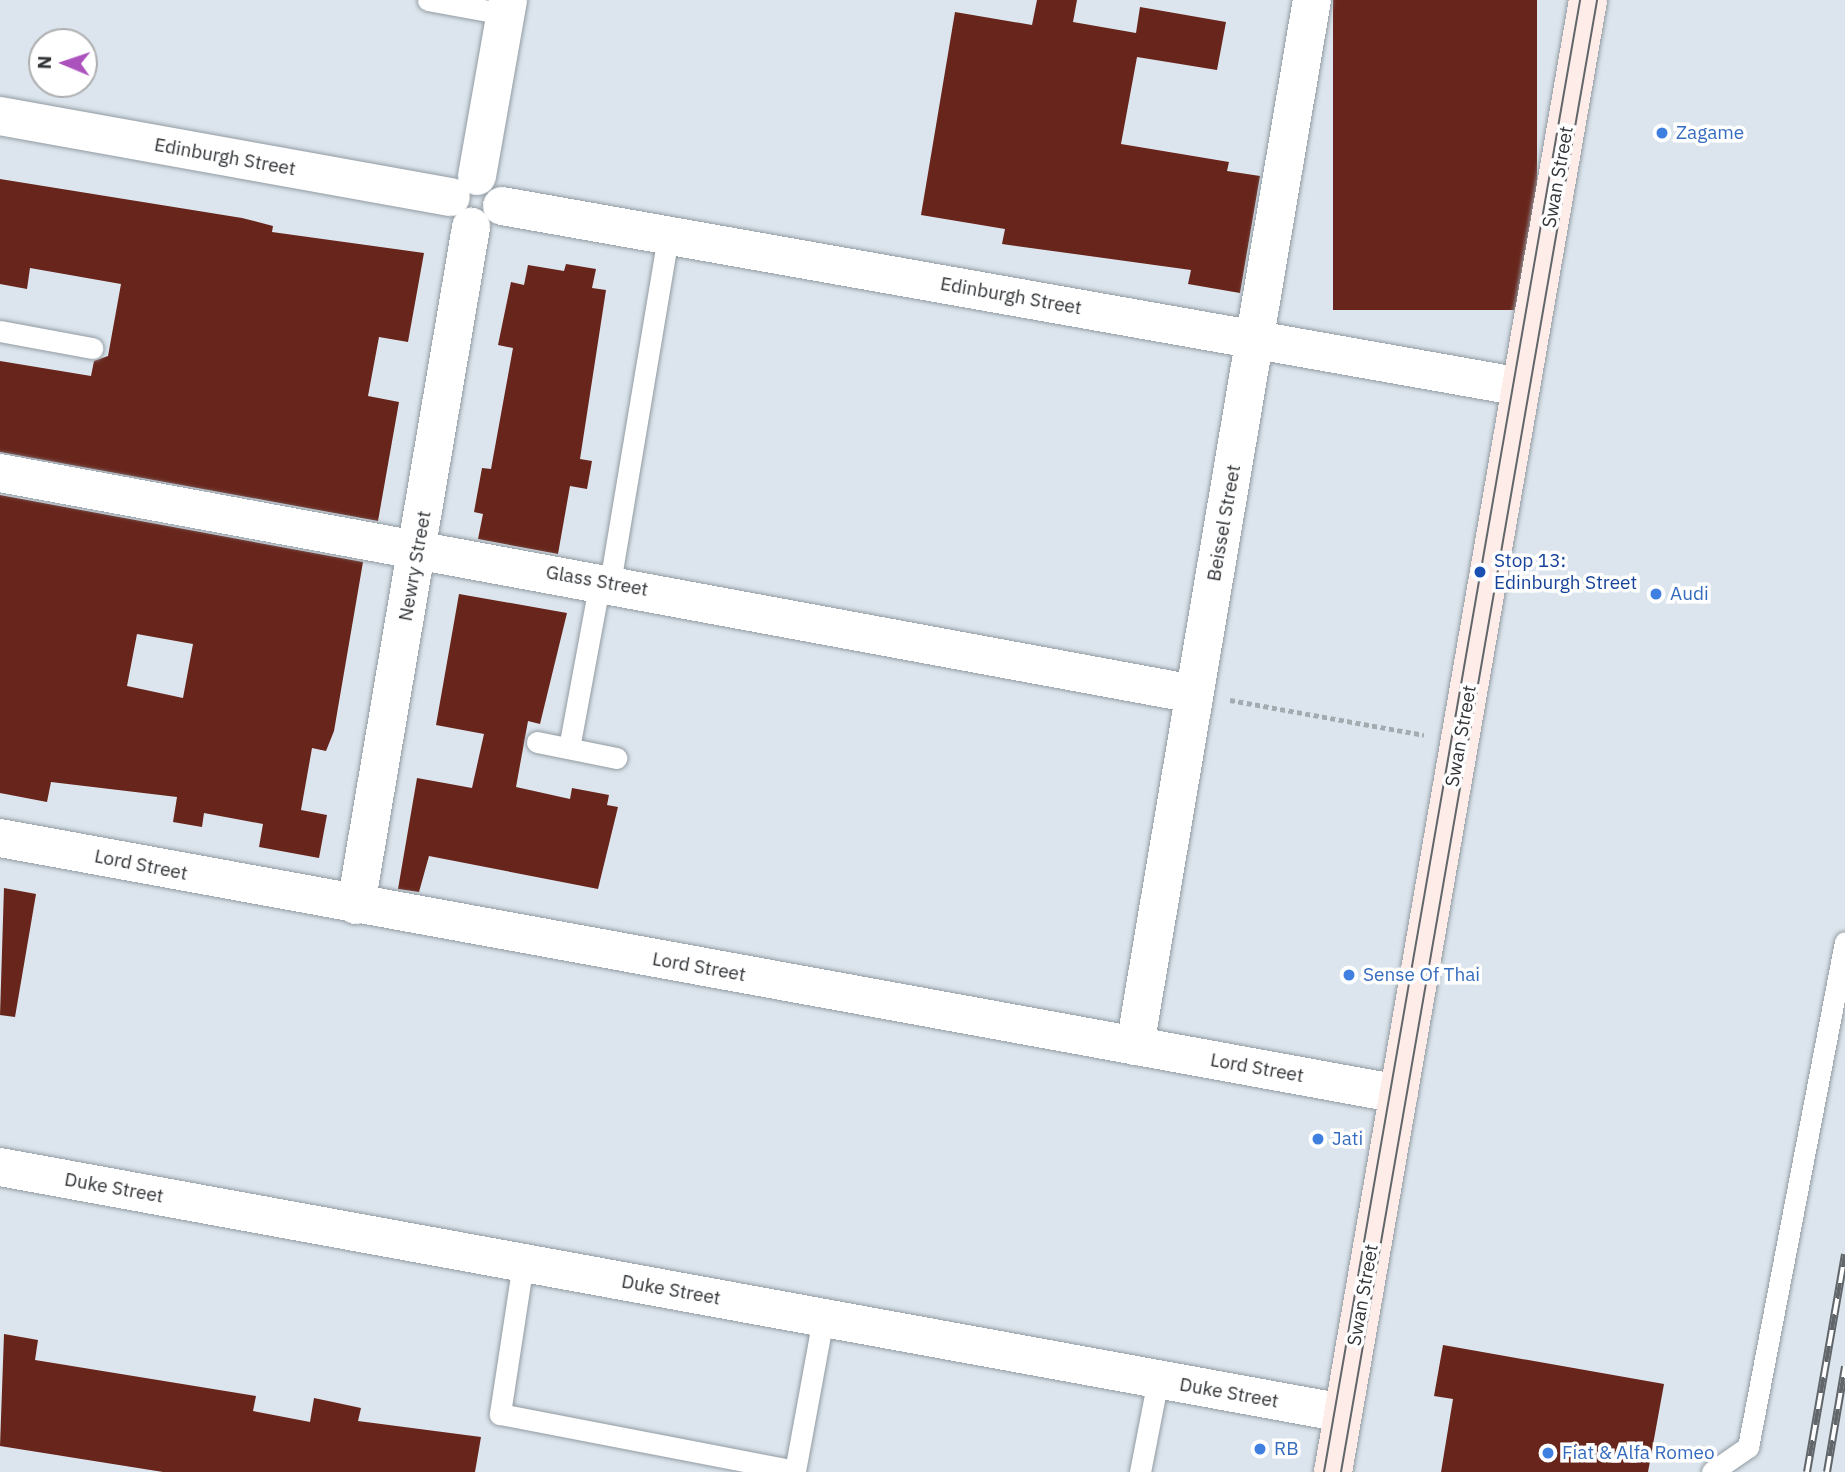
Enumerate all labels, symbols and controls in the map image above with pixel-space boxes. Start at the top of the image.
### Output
north arrow [28,28,98,98]
text: N [32,55,56,70]
place label: Zagame [1676,122,1744,144]
street label: Swan Street [1538,124,1578,230]
marker: Zagame [1654,125,1670,141]
street label: Edinburgh Street [152,133,298,181]
street label: Edinburgh Street [938,272,1084,320]
street label: Beissel Street [1203,463,1245,583]
street label: Newry Street [394,509,436,623]
place label: Stop 13: Edinburgh Street [1494,550,1637,594]
street label: Glass Street [544,561,650,601]
marker: Stop 13: Edinburgh Street [1472,564,1488,580]
place label: Audi [1670,583,1709,605]
marker: Audi [1648,586,1664,602]
street label: Swan Street [1441,683,1481,789]
street label: Lord Street [92,845,190,885]
street label: Lord Street [651,948,747,986]
place label: Sense Of Thai [1363,964,1480,986]
marker: Sense Of Thai [1341,967,1357,983]
street label: Lord Street [1209,1049,1305,1087]
place label: Jati [1332,1128,1363,1150]
marker: Jati [1310,1131,1326,1147]
street label: Duke Street [63,1168,165,1208]
street label: Swan Street [1343,1242,1383,1348]
street label: Duke Street [620,1270,722,1310]
street label: Duke Street [1178,1373,1280,1413]
place label: RB [1274,1438,1299,1460]
marker: RB [1252,1441,1268,1457]
place label: Fiat & Alfa Romeo [1562,1442,1715,1464]
marker: Fiat & Alfa Romeo [1540,1445,1556,1461]

